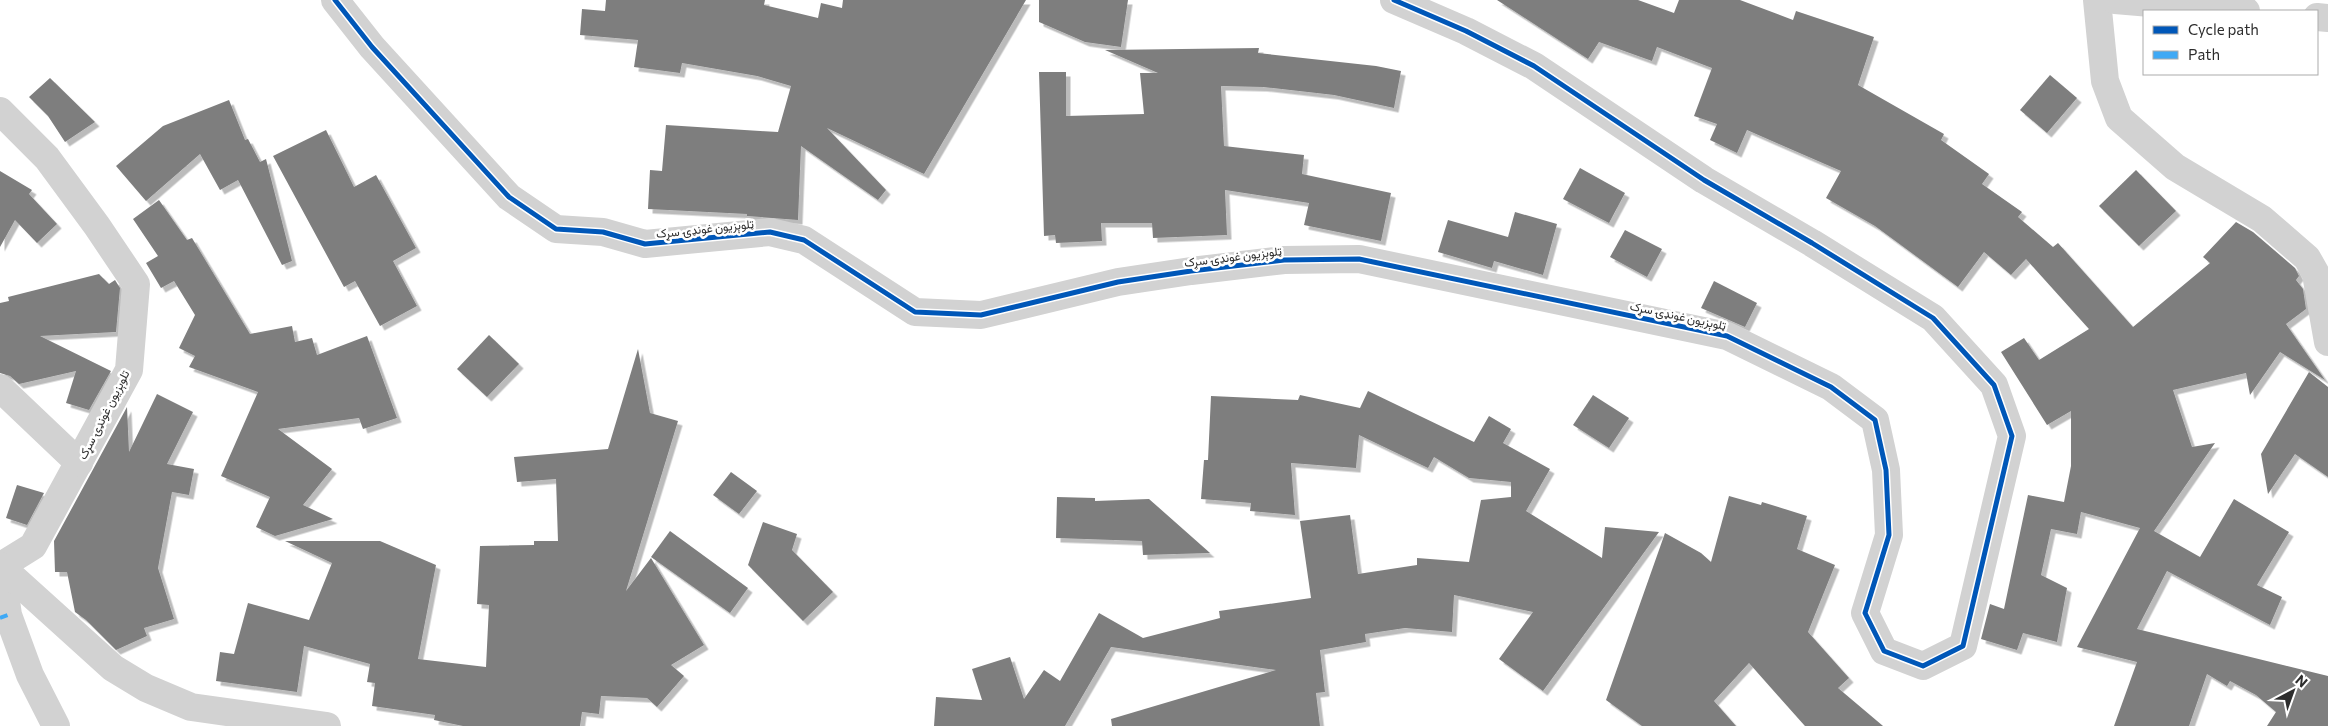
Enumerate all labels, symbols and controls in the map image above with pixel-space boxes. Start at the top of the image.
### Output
legend [2143,10,2318,75]
text: Cycle path [2188,20,2259,38]
text: Path [2188,45,2220,63]
street label: ټلوېزيون غونډۍ سړک [655,216,755,243]
street label: ټلوېزيون غونډۍ سړک [1183,243,1283,272]
street label: ټلوېزيون غونډۍ سړک [1628,298,1728,335]
street label: تلوېزيون غونډۍ سړک [75,368,134,463]
north arrow [2268,666,2318,716]
text: N [2292,671,2311,691]

